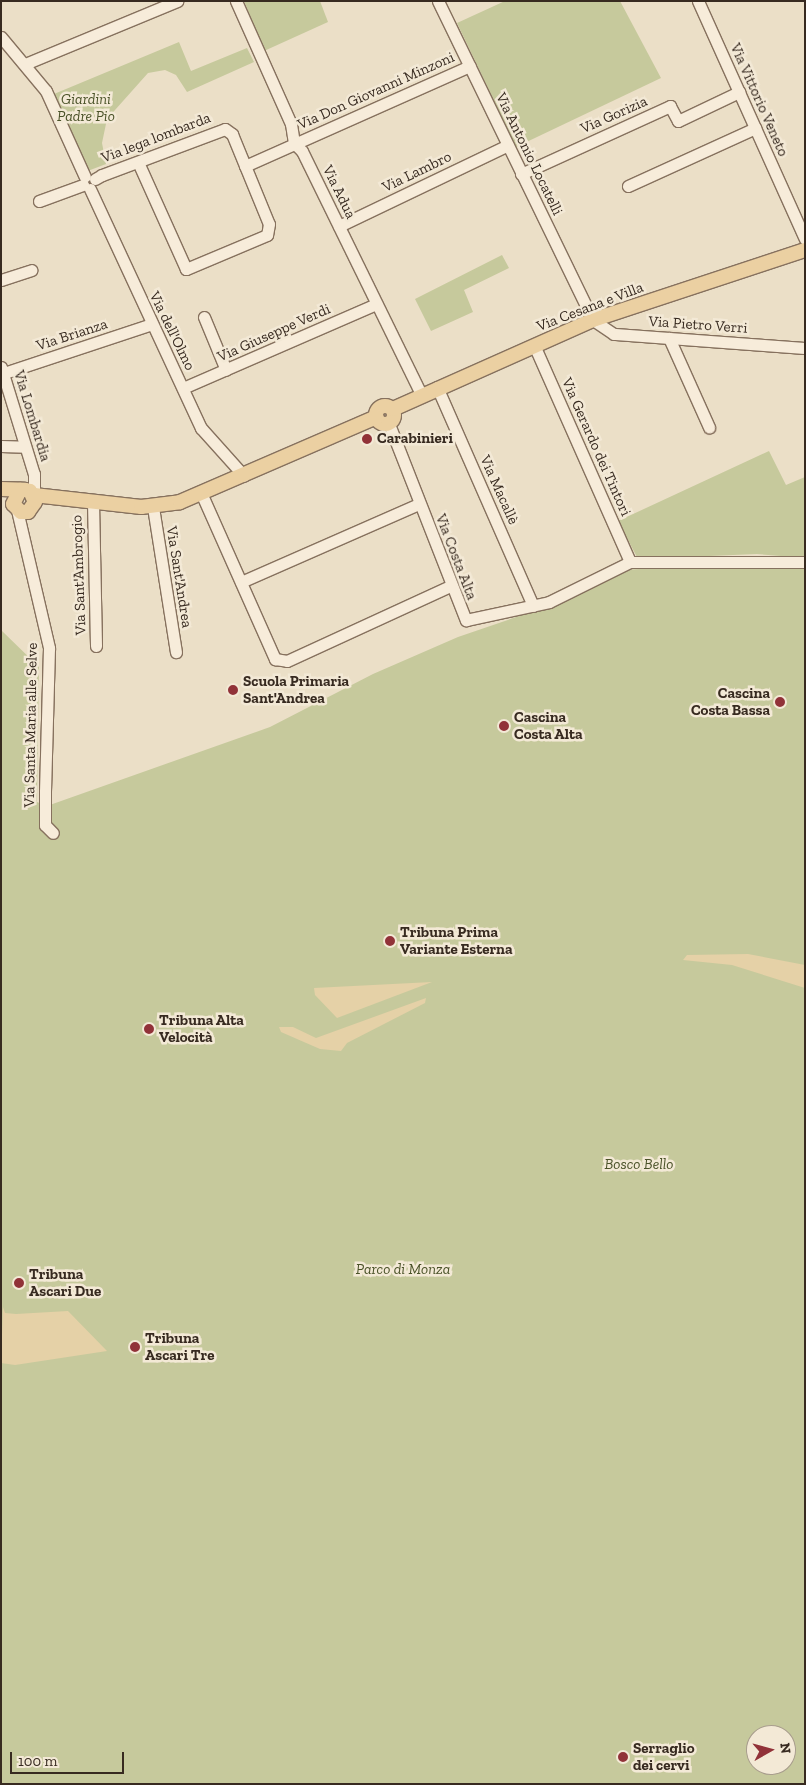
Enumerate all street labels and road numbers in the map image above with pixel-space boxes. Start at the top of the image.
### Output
street label: Via Vittorio Veneto [726,40,792,160]
street label: Via Don Giovanni Minzoni [295,48,457,134]
street label: Via Antonio Locatelli [491,90,567,218]
street label: Via Gorizia [578,92,650,138]
street label: Via lega lombarda [99,109,213,167]
street label: Via Lambro [380,148,454,196]
street label: Via Adua [318,162,360,222]
street label: Via Cesana e Villa [534,278,646,336]
street label: Via dell'Olmo [145,289,199,373]
street label: Via Giuseppe Verdi [214,300,334,366]
street label: Via Pietro Verri [648,313,748,337]
street label: Via Brianza [34,315,110,355]
street label: Via Lombardia [10,368,54,464]
street label: Via Gerardo dei Tintori [557,375,635,519]
street label: Via Macallè [476,453,522,527]
street label: Via Costa Alta [431,511,481,603]
street label: Via Sant'Ambrogio [68,515,90,635]
street label: Via Sant'Andrea [162,525,196,629]
street label: Via Santa Maria alle Selve [21,642,41,808]

